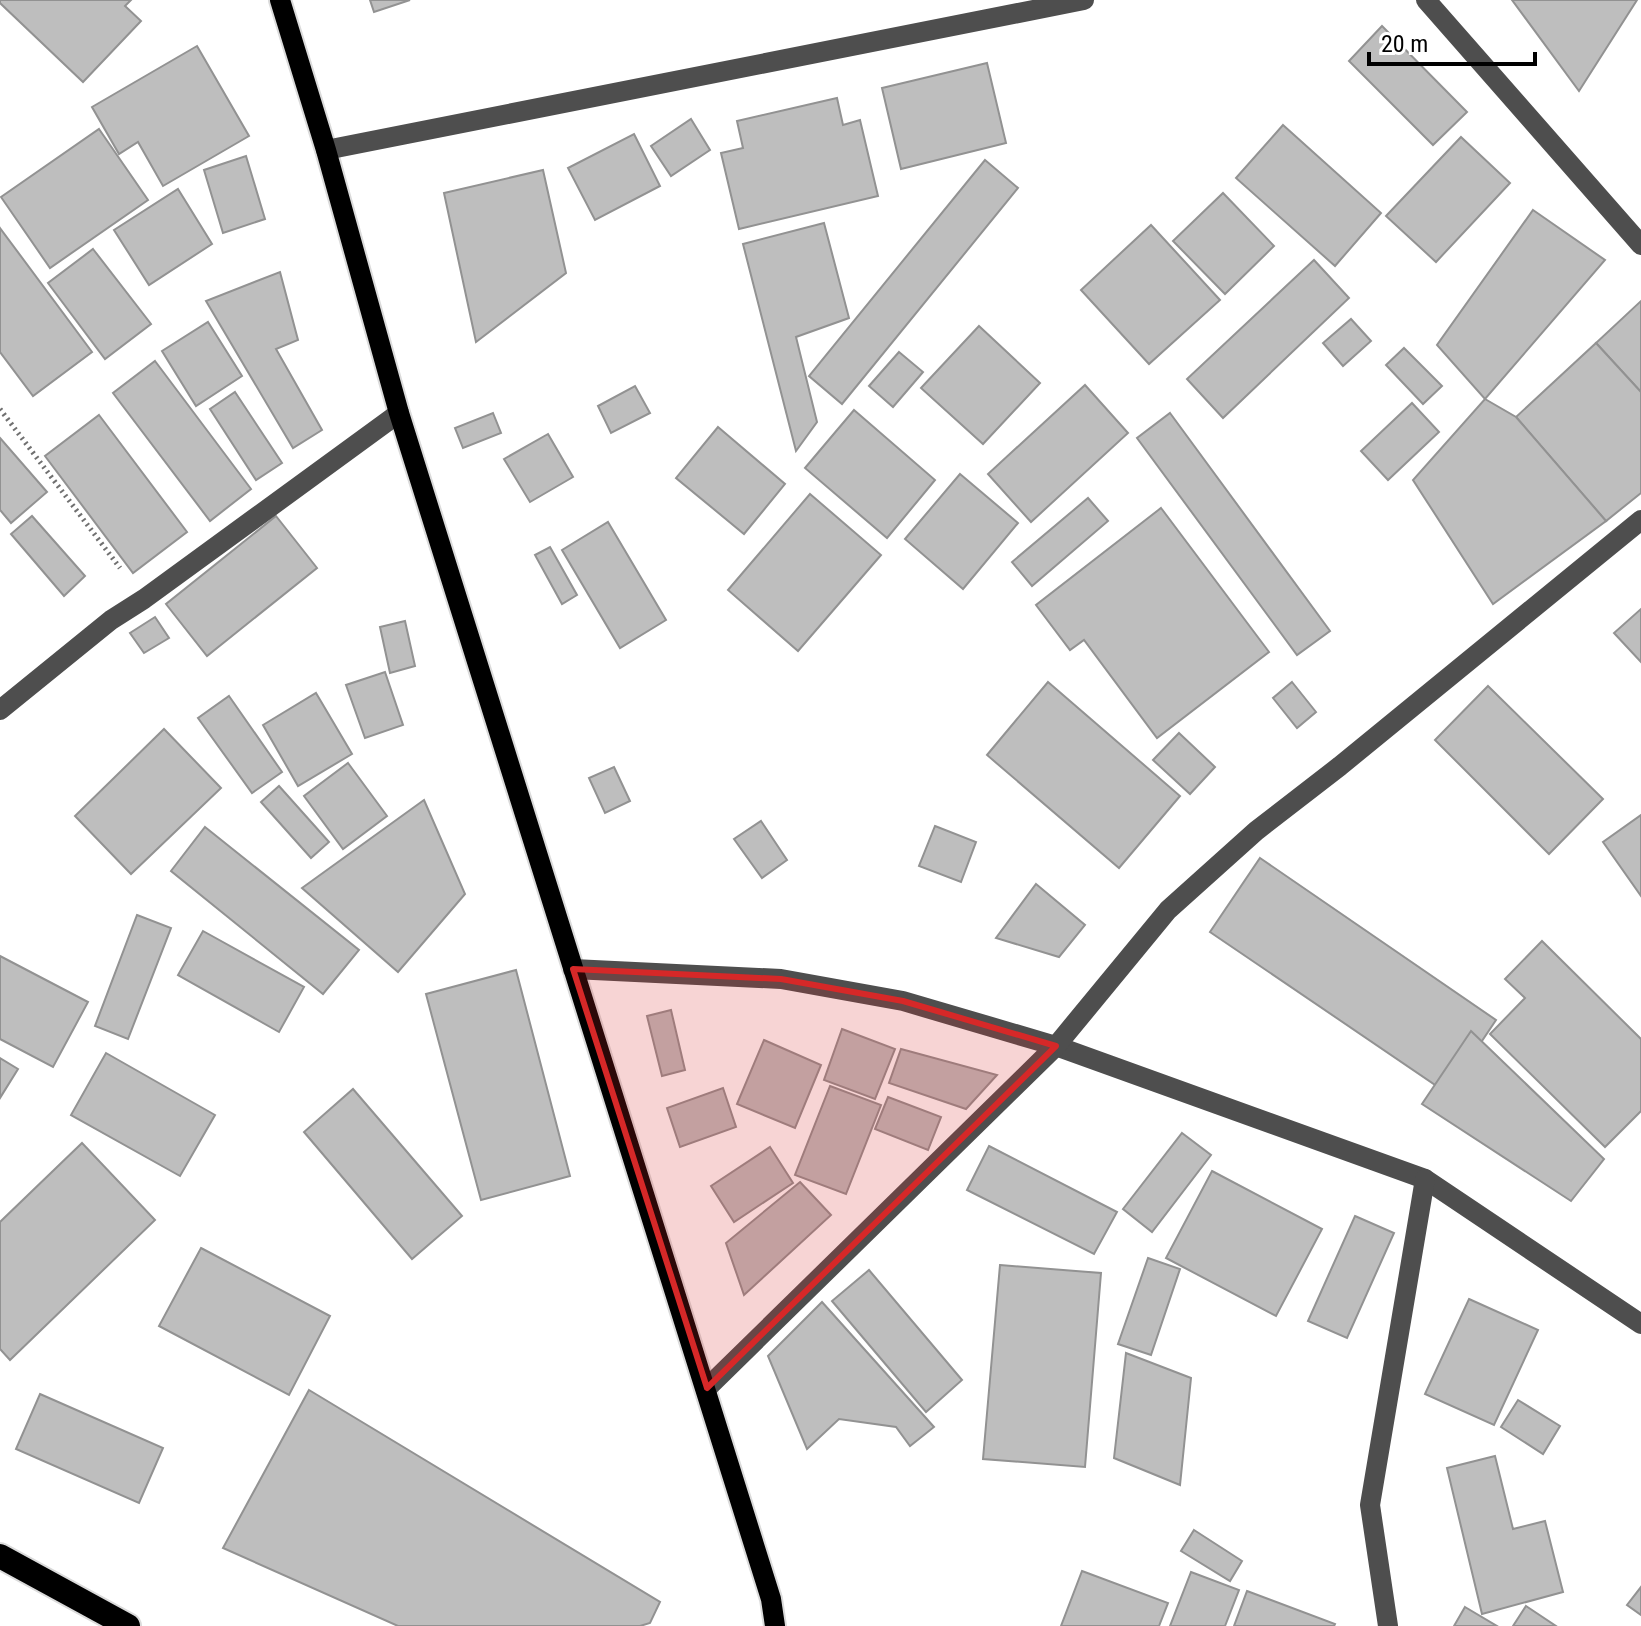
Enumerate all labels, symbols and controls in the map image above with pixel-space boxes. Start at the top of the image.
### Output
scale bar [1369,16,1535,66]
text: 20 m [1381,30,1428,58]

